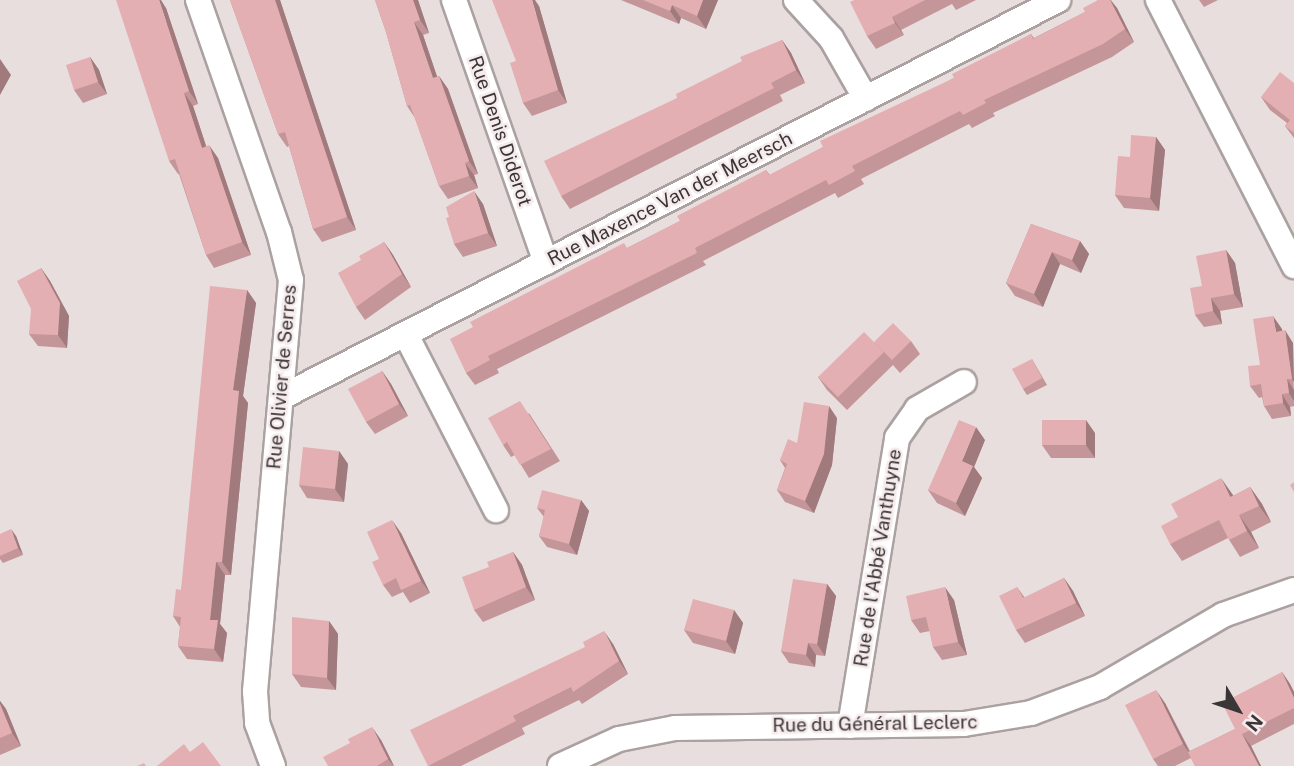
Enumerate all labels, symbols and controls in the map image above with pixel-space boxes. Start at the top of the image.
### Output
street label: Rue Denis Diderot [464,53,536,209]
street label: Rue Maxence Van der Meersch [543,127,797,271]
street label: Rue Olivier de Serres [263,284,301,470]
street label: Rue de l'Abbé Vanthuyne [849,447,907,669]
north arrow [1203,675,1273,745]
street label: Rue du Général Leclerc [772,711,978,737]
text: N [1241,711,1268,736]

